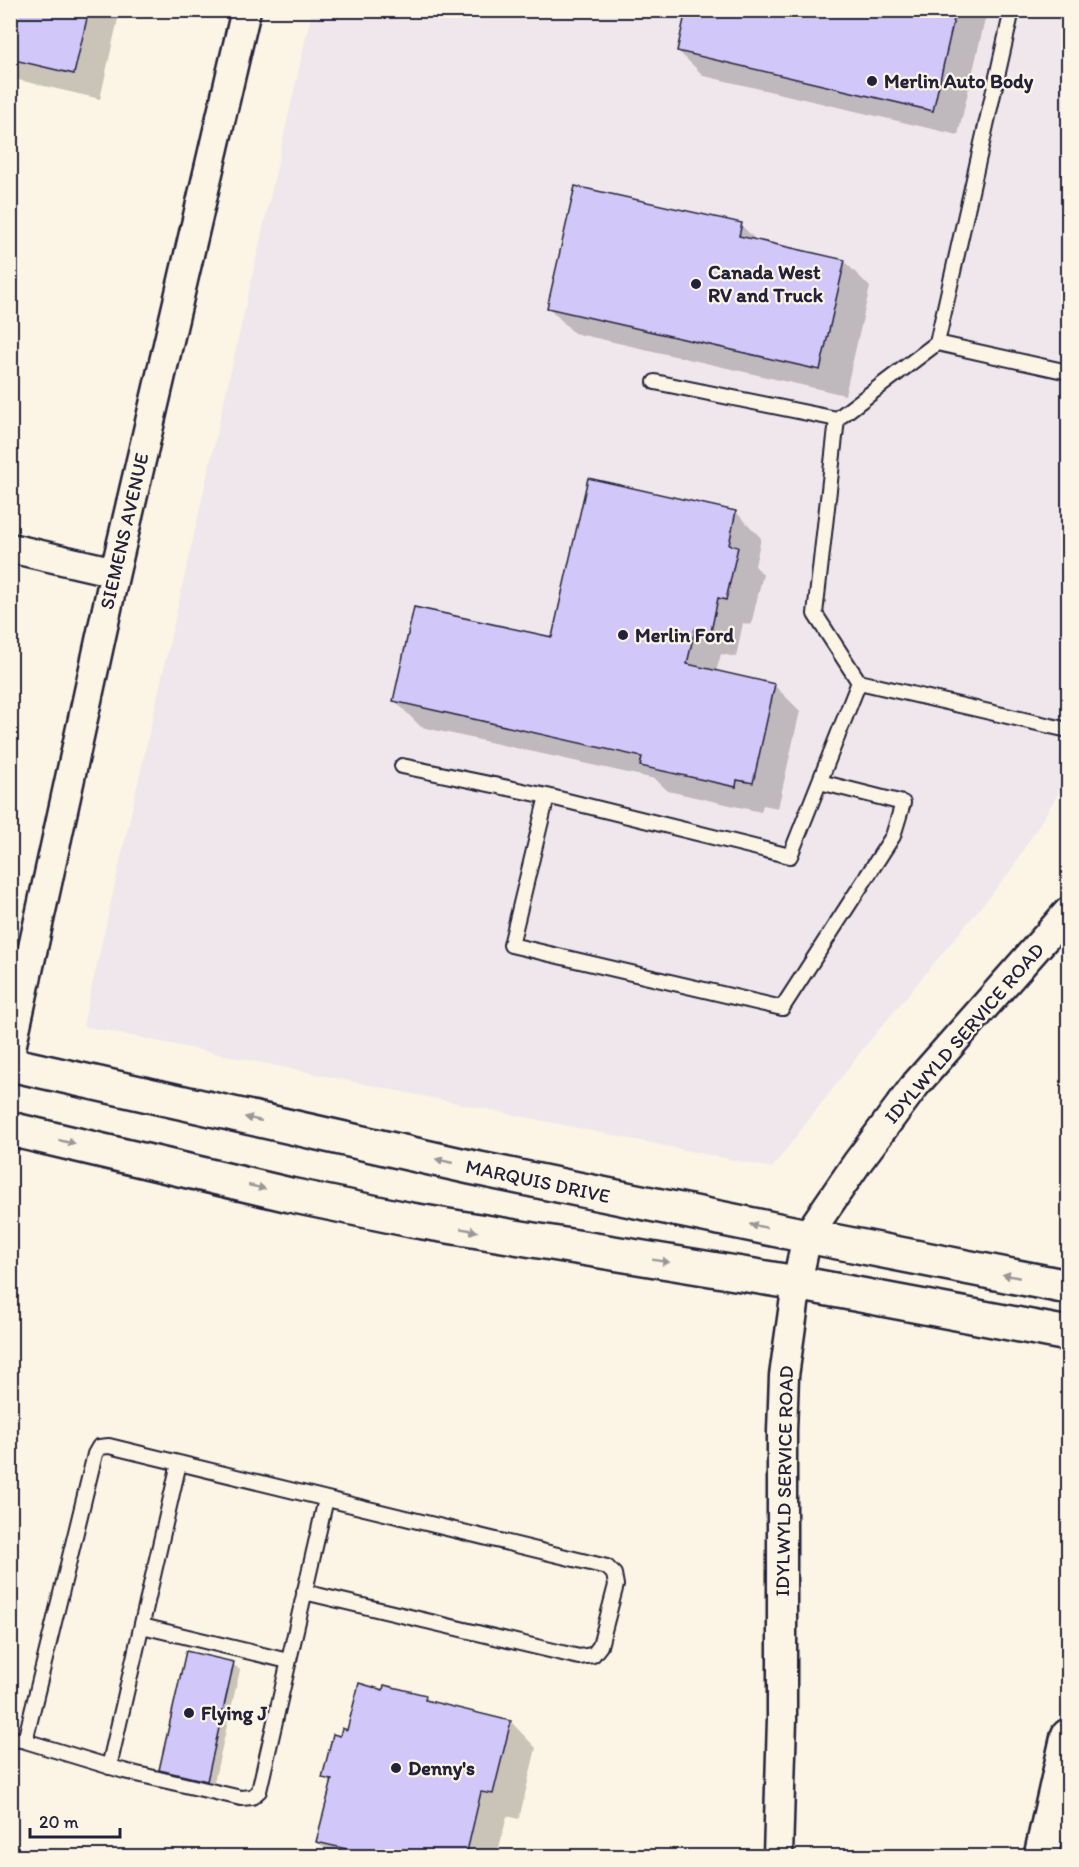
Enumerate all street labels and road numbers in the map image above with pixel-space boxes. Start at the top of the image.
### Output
street label: SIEMENS AVENUE [94,450,154,612]
street label: IDYLWYLD SERVICE ROAD [879,938,1049,1128]
street label: MARQUIS DRIVE [463,1154,613,1208]
street label: IDYLWYLD SERVICE ROAD [770,1365,798,1597]

